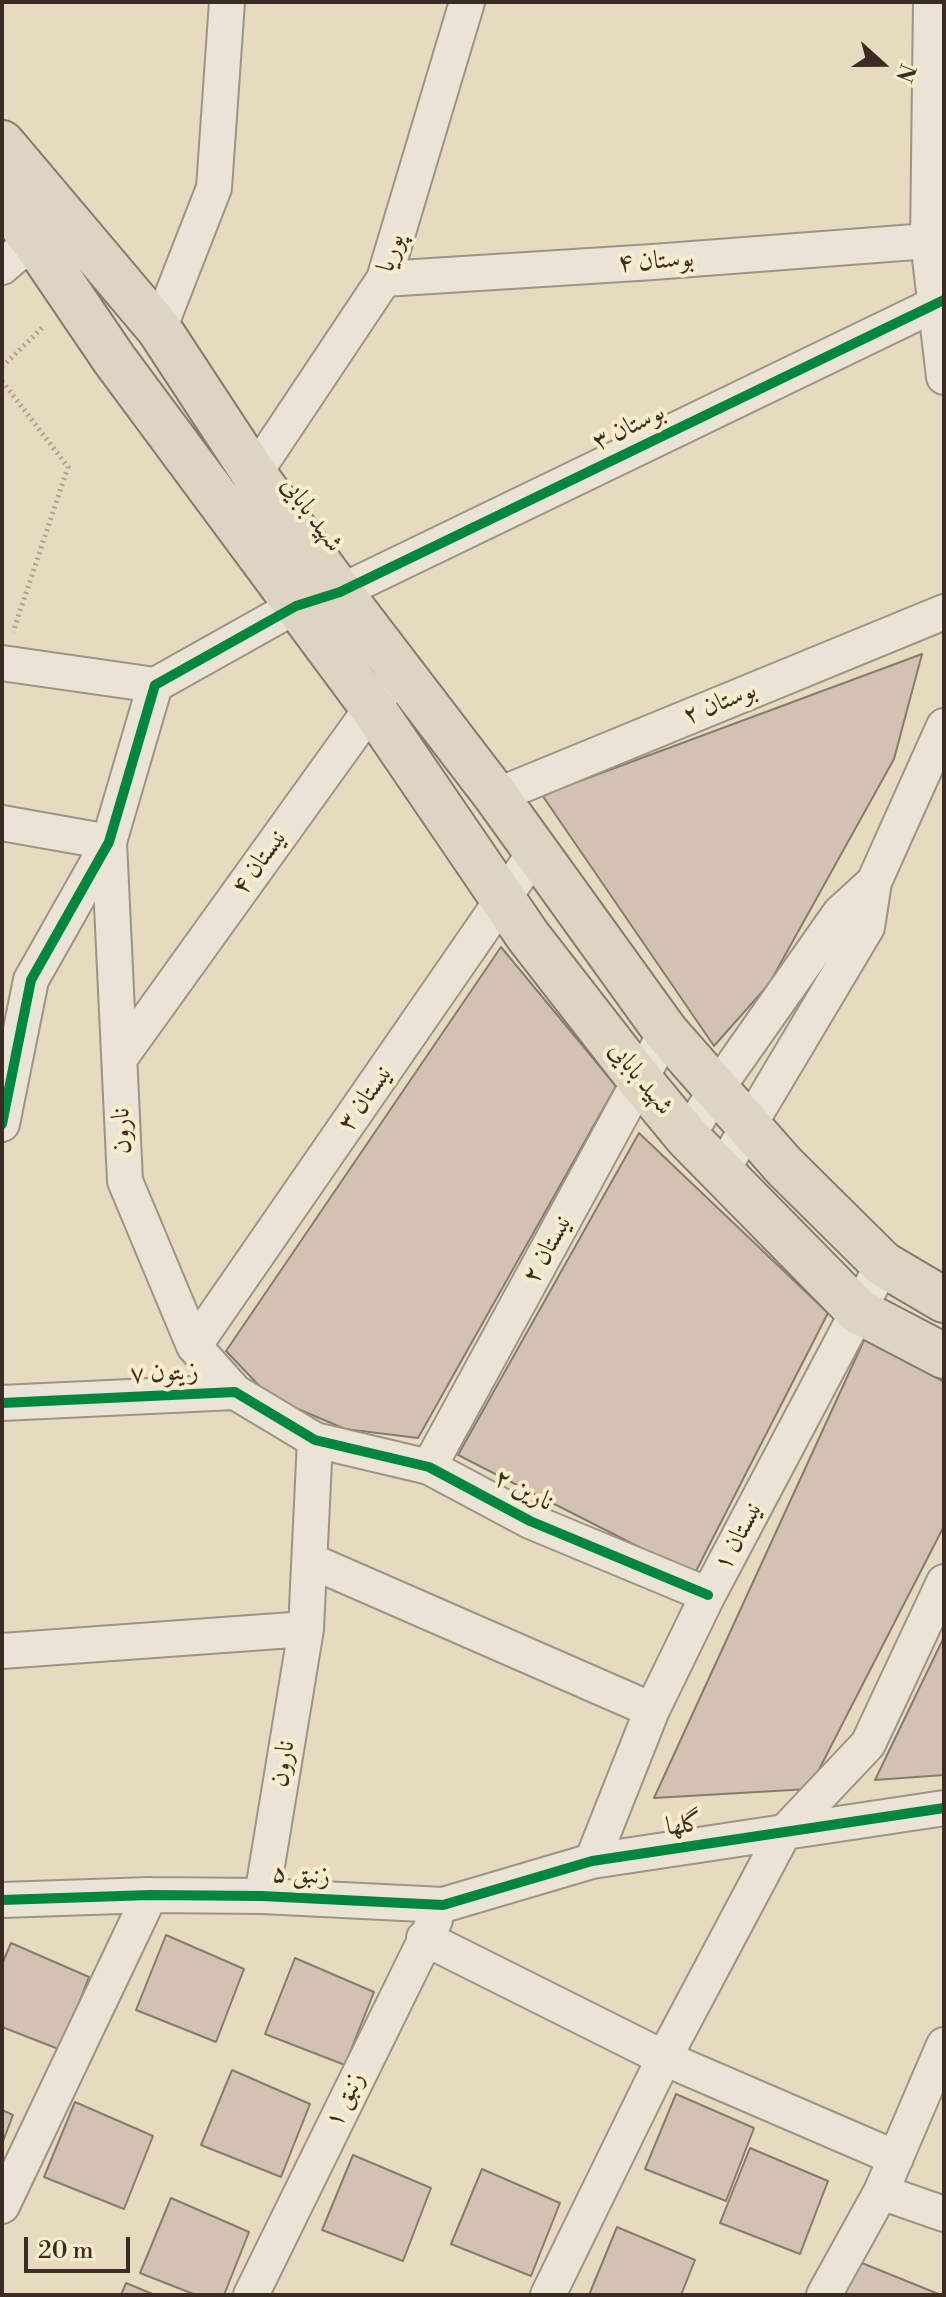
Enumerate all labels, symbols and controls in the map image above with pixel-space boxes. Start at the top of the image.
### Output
north arrow [842,24,922,104]
text: N [889,60,921,86]
street label: پوریا [371,230,413,276]
street label: بوستان ۴ [617,244,695,280]
street label: بوستان ۳ [588,397,670,459]
street label: شهید بابایی [273,471,349,559]
street label: بوستان ۲ [679,675,761,733]
street label: نیستان ۴ [226,824,294,902]
street label: شهید بابایی [601,1036,679,1122]
street label: نیستان ۳ [332,1060,400,1138]
street label: نارون [107,1107,139,1155]
street label: نیستان ۲ [517,1210,579,1290]
street label: زیتون ۷ [129,1357,199,1391]
street label: نارین ۲ [488,1463,558,1519]
street label: نیستان ۱ [708,1497,770,1577]
street label: نارون [265,1739,303,1789]
street label: گلها [664,1808,704,1844]
street label: زنبق ۵ [271,1859,331,1893]
street label: زنبق ۱ [319,2067,373,2133]
scale bar [28,2221,134,2271]
text: 20 m [38,2236,94,2266]

